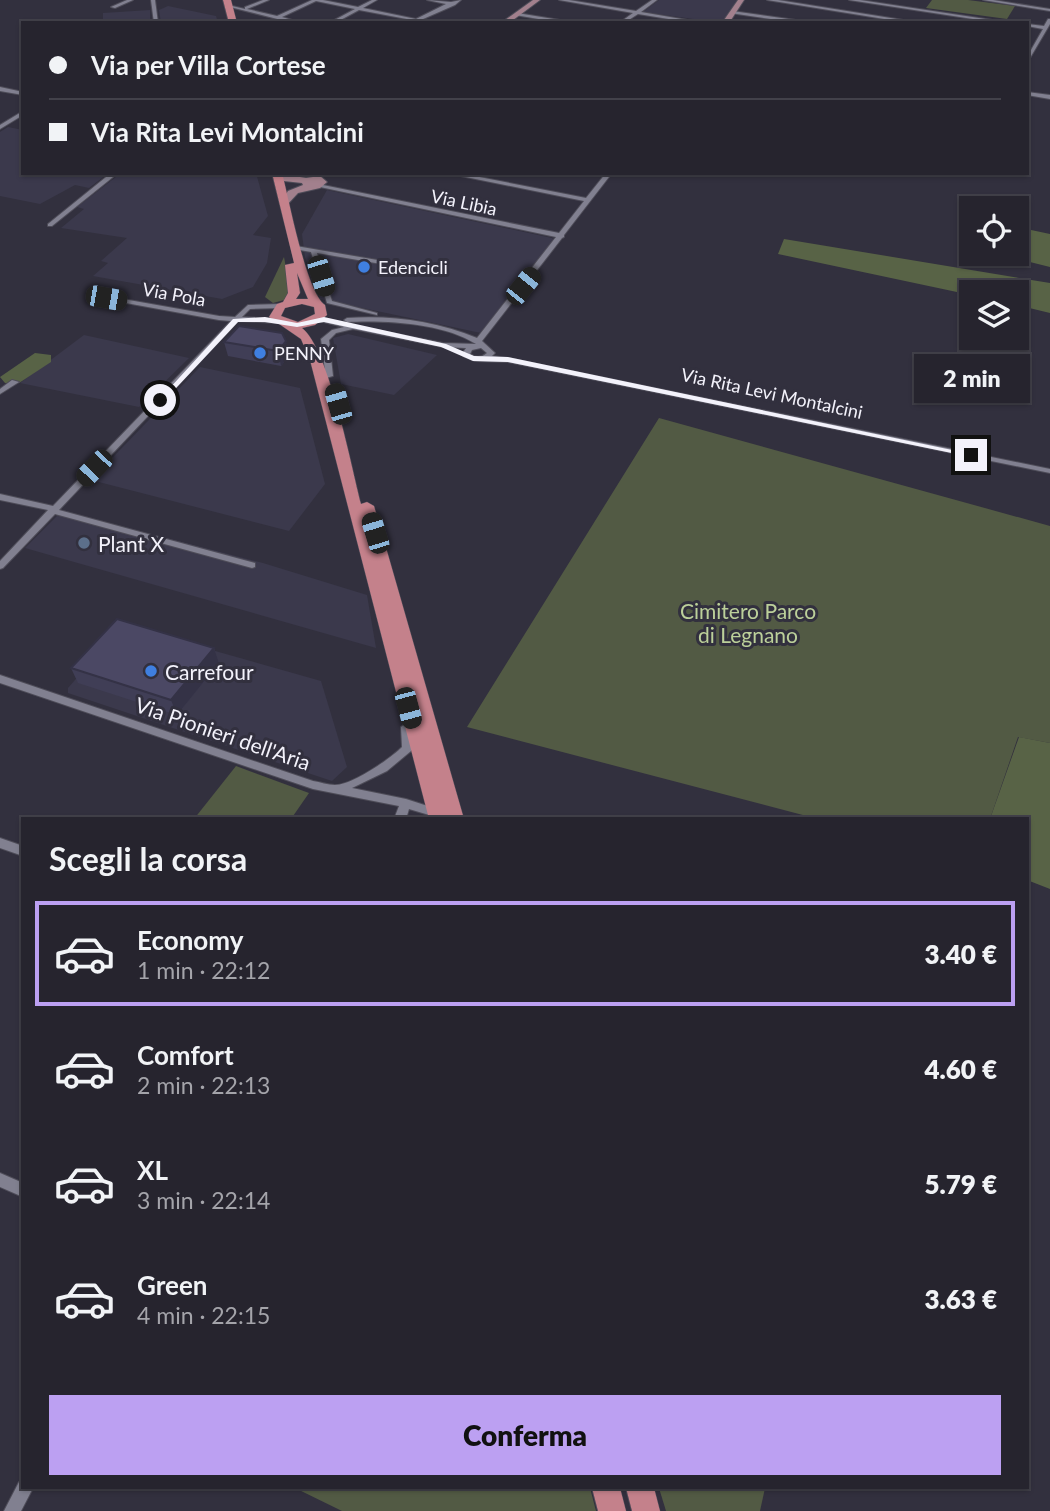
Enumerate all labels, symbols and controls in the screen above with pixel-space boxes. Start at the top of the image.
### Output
text: Via per Villa Cortese [91,49,326,81]
text: Via Rita Levi Montalcini [91,116,364,148]
street label: Via Libia [429,184,499,220]
map controls [959,196,1029,350]
button: locate [959,196,1029,266]
car [305,253,338,299]
place label: Edencicli [378,256,448,278]
marker: Edencicli [356,259,372,275]
car [502,263,545,309]
street label: Via Pola [141,278,207,310]
button: layers [959,280,1029,350]
car [84,284,129,312]
place label: PENNY [274,342,335,364]
marker: PENNY [252,345,268,361]
callout: 2 min [913,354,1029,402]
street label: Via Rita Levi Montalcini [679,363,865,423]
text: 2 min [943,364,1001,392]
car [323,381,354,427]
route start [144,384,176,416]
route end [955,439,987,471]
car [72,446,117,490]
car [359,510,392,556]
place label: Plant X [98,531,164,556]
marker: Plant X [76,535,92,551]
park label: Cimitero Parco di Legnano [680,598,816,647]
place label: Carrefour [165,659,254,684]
marker: Carrefour [143,663,159,679]
car [393,685,424,731]
street label: Via Pionieri dell'Aria [132,691,314,775]
text: Scegli la corsa [49,839,247,878]
icon: car [53,922,116,985]
text: Economy [137,924,243,956]
text: 3.40 € [924,938,997,970]
text: 1 min · 22:12 [137,956,270,984]
icon: car [53,1037,116,1100]
text: Comfort [137,1039,234,1071]
text: 4.60 € [924,1053,997,1085]
text: 2 min · 22:13 [137,1071,270,1099]
icon: car [53,1152,116,1215]
text: XL [137,1154,168,1186]
text: 5.79 € [924,1168,997,1200]
text: 3 min · 22:14 [137,1186,270,1214]
icon: car [53,1267,116,1330]
text: Green [137,1269,207,1301]
text: 3.63 € [924,1283,997,1315]
text: 4 min · 22:15 [137,1301,270,1329]
button: Conferma [49,1395,1001,1475]

